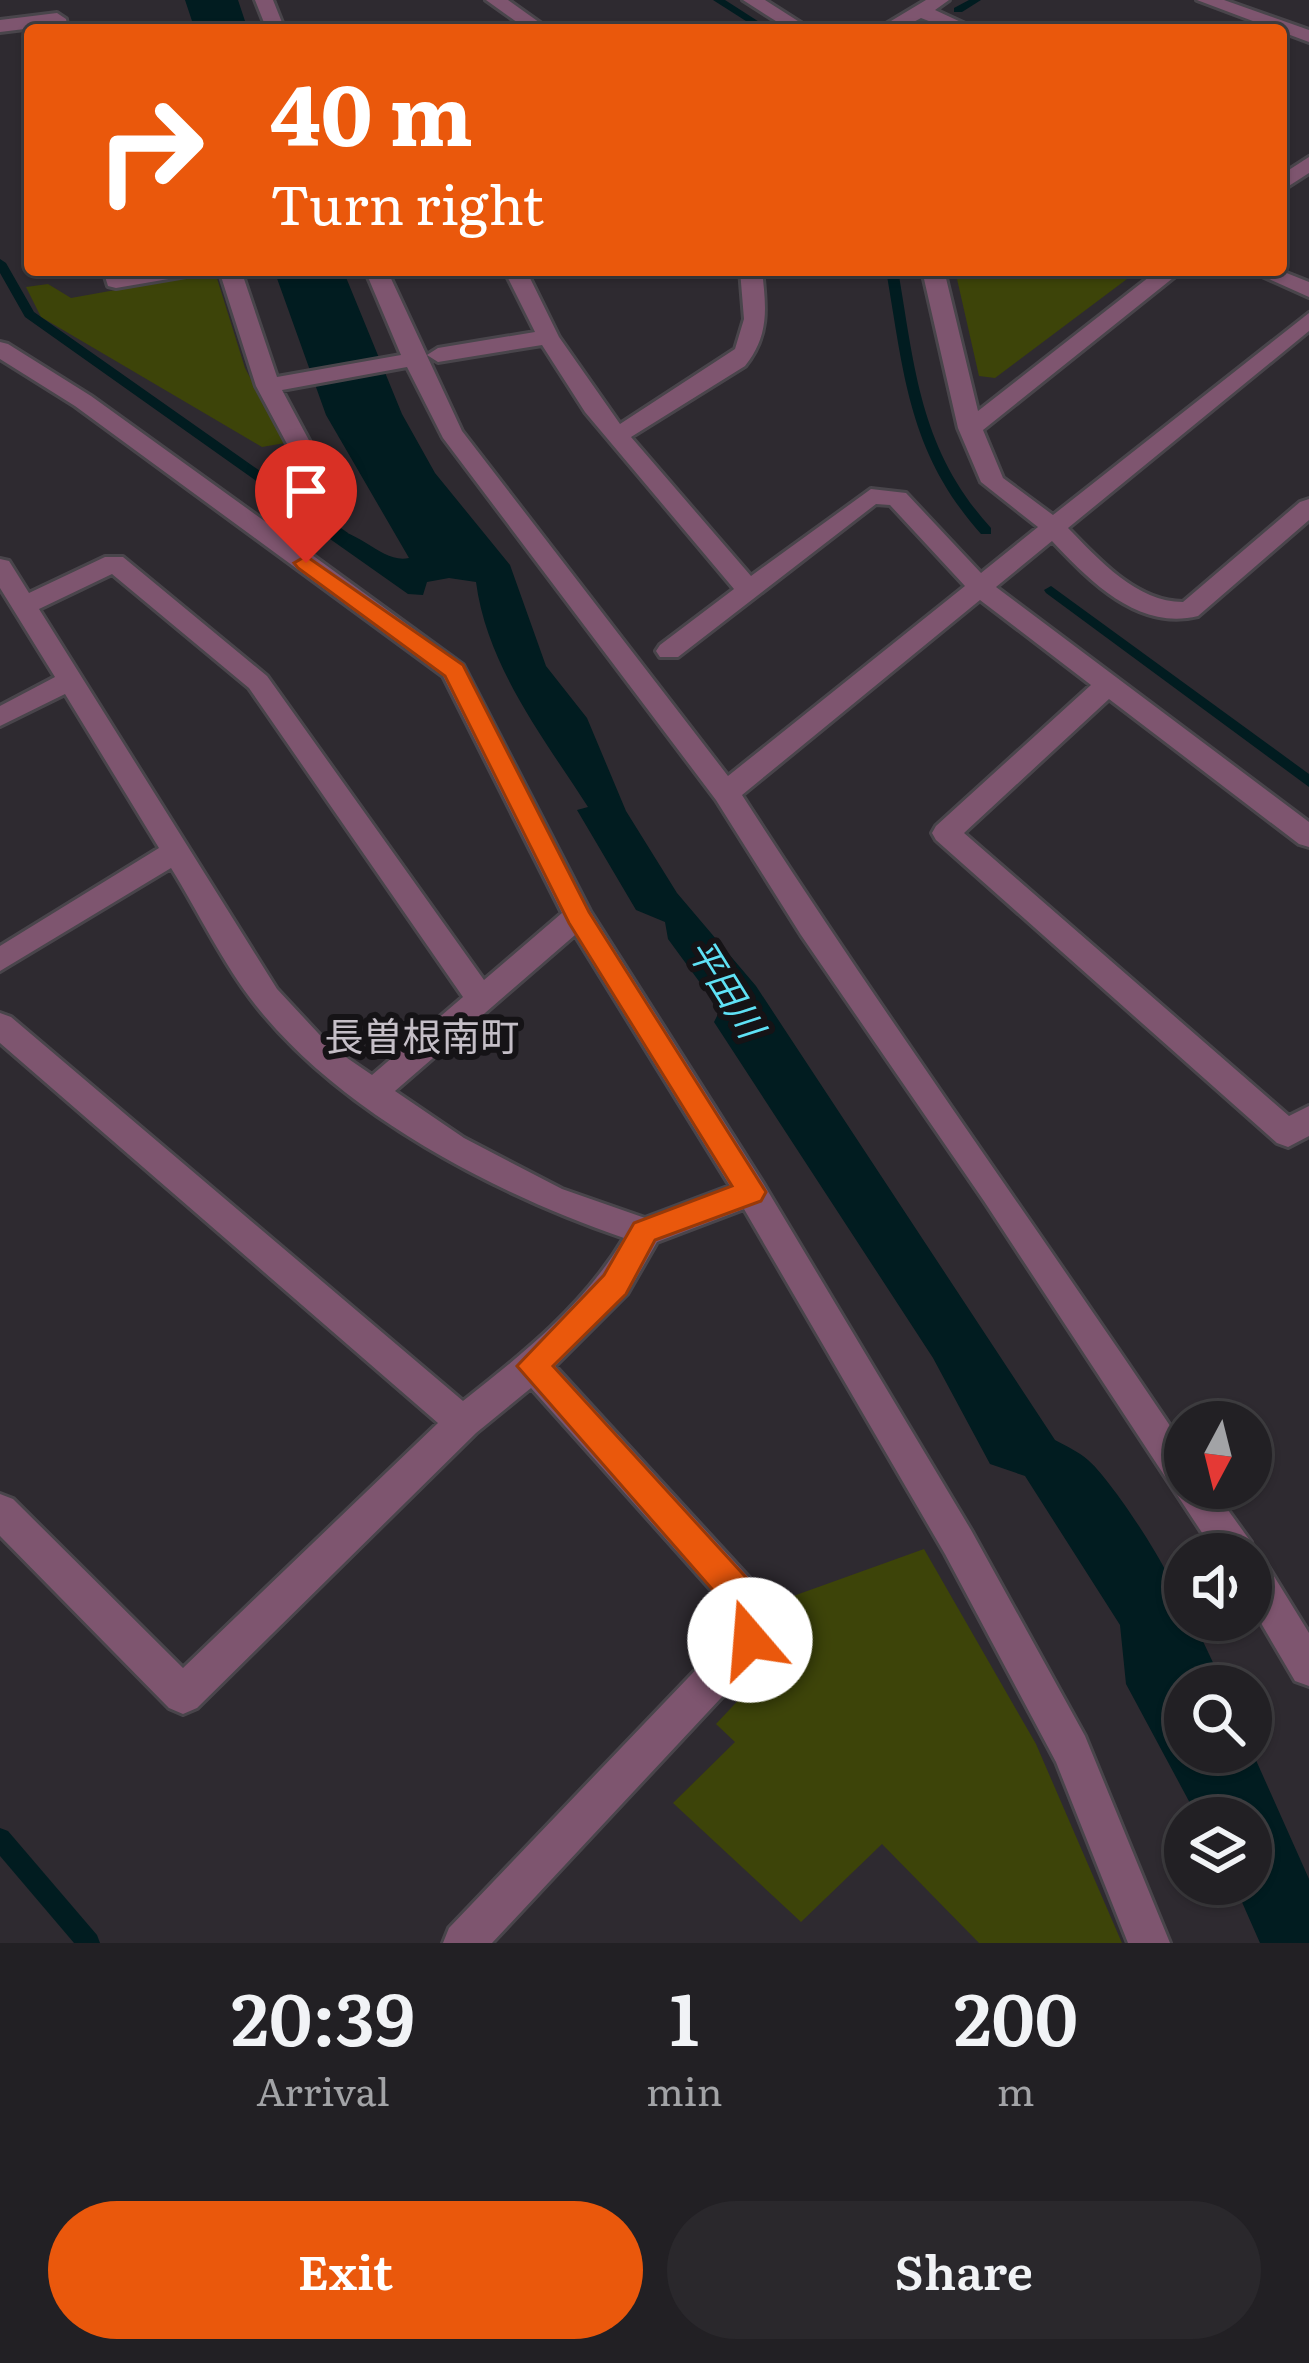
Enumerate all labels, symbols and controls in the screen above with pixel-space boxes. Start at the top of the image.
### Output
text: 40 m [270,47,473,172]
icon: right [72,72,228,228]
text: Turn right [270,161,544,242]
pin [255,440,357,563]
icon: arrive [273,458,339,524]
water label: 平田川 [677,927,781,1050]
district label: 長曽根南町 [324,1005,520,1063]
north arrow [1164,1401,1272,1509]
map controls [1164,1401,1272,1905]
button: sound [1164,1533,1272,1641]
position arrow [687,1577,813,1703]
button: search [1164,1665,1272,1773]
button: layers [1164,1797,1272,1905]
text: 20:39 [231,1961,415,2068]
text: 1 [669,1961,699,2068]
text: 200 [954,1961,1078,2068]
text: Arrival [256,2060,390,2118]
text: min [646,2060,723,2118]
text: m [997,2060,1035,2118]
button: Exit [48,2201,643,2339]
button: Share [667,2201,1261,2339]

